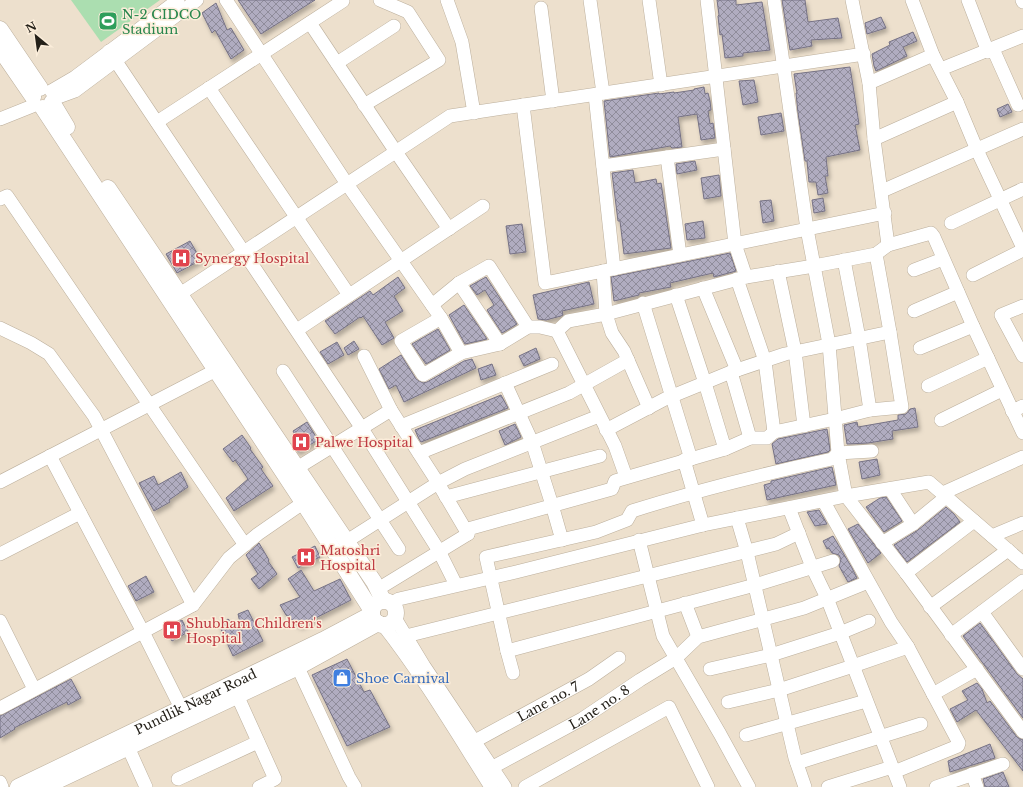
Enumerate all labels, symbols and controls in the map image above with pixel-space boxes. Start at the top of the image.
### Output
place label: N-2 CIDCO Stadium [122,6,201,38]
sports icon: N-2 CIDCO Stadium [97,10,119,32]
north arrow [16,16,56,56]
text: N [23,18,40,36]
hospital icon: Synergy Hospital [170,247,192,269]
place label: Synergy Hospital [195,250,309,267]
hospital icon: Palwe Hospital [290,431,312,453]
place label: Palwe Hospital [315,434,413,451]
place label: Matoshri Hospital [320,542,381,574]
hospital icon: Matoshri Hospital [295,546,317,568]
place label: Shubham Children's Hospital [186,615,322,647]
hospital icon: Shubham Children's Hospital [161,619,183,641]
street label: Pundlik Nagar Road [132,665,260,739]
shop icon: Shoe Carnival [331,667,353,689]
place label: Shoe Carnival [356,670,449,687]
street label: Lane no. 7 [514,678,583,725]
street label: Lane no. 8 [566,681,633,733]

